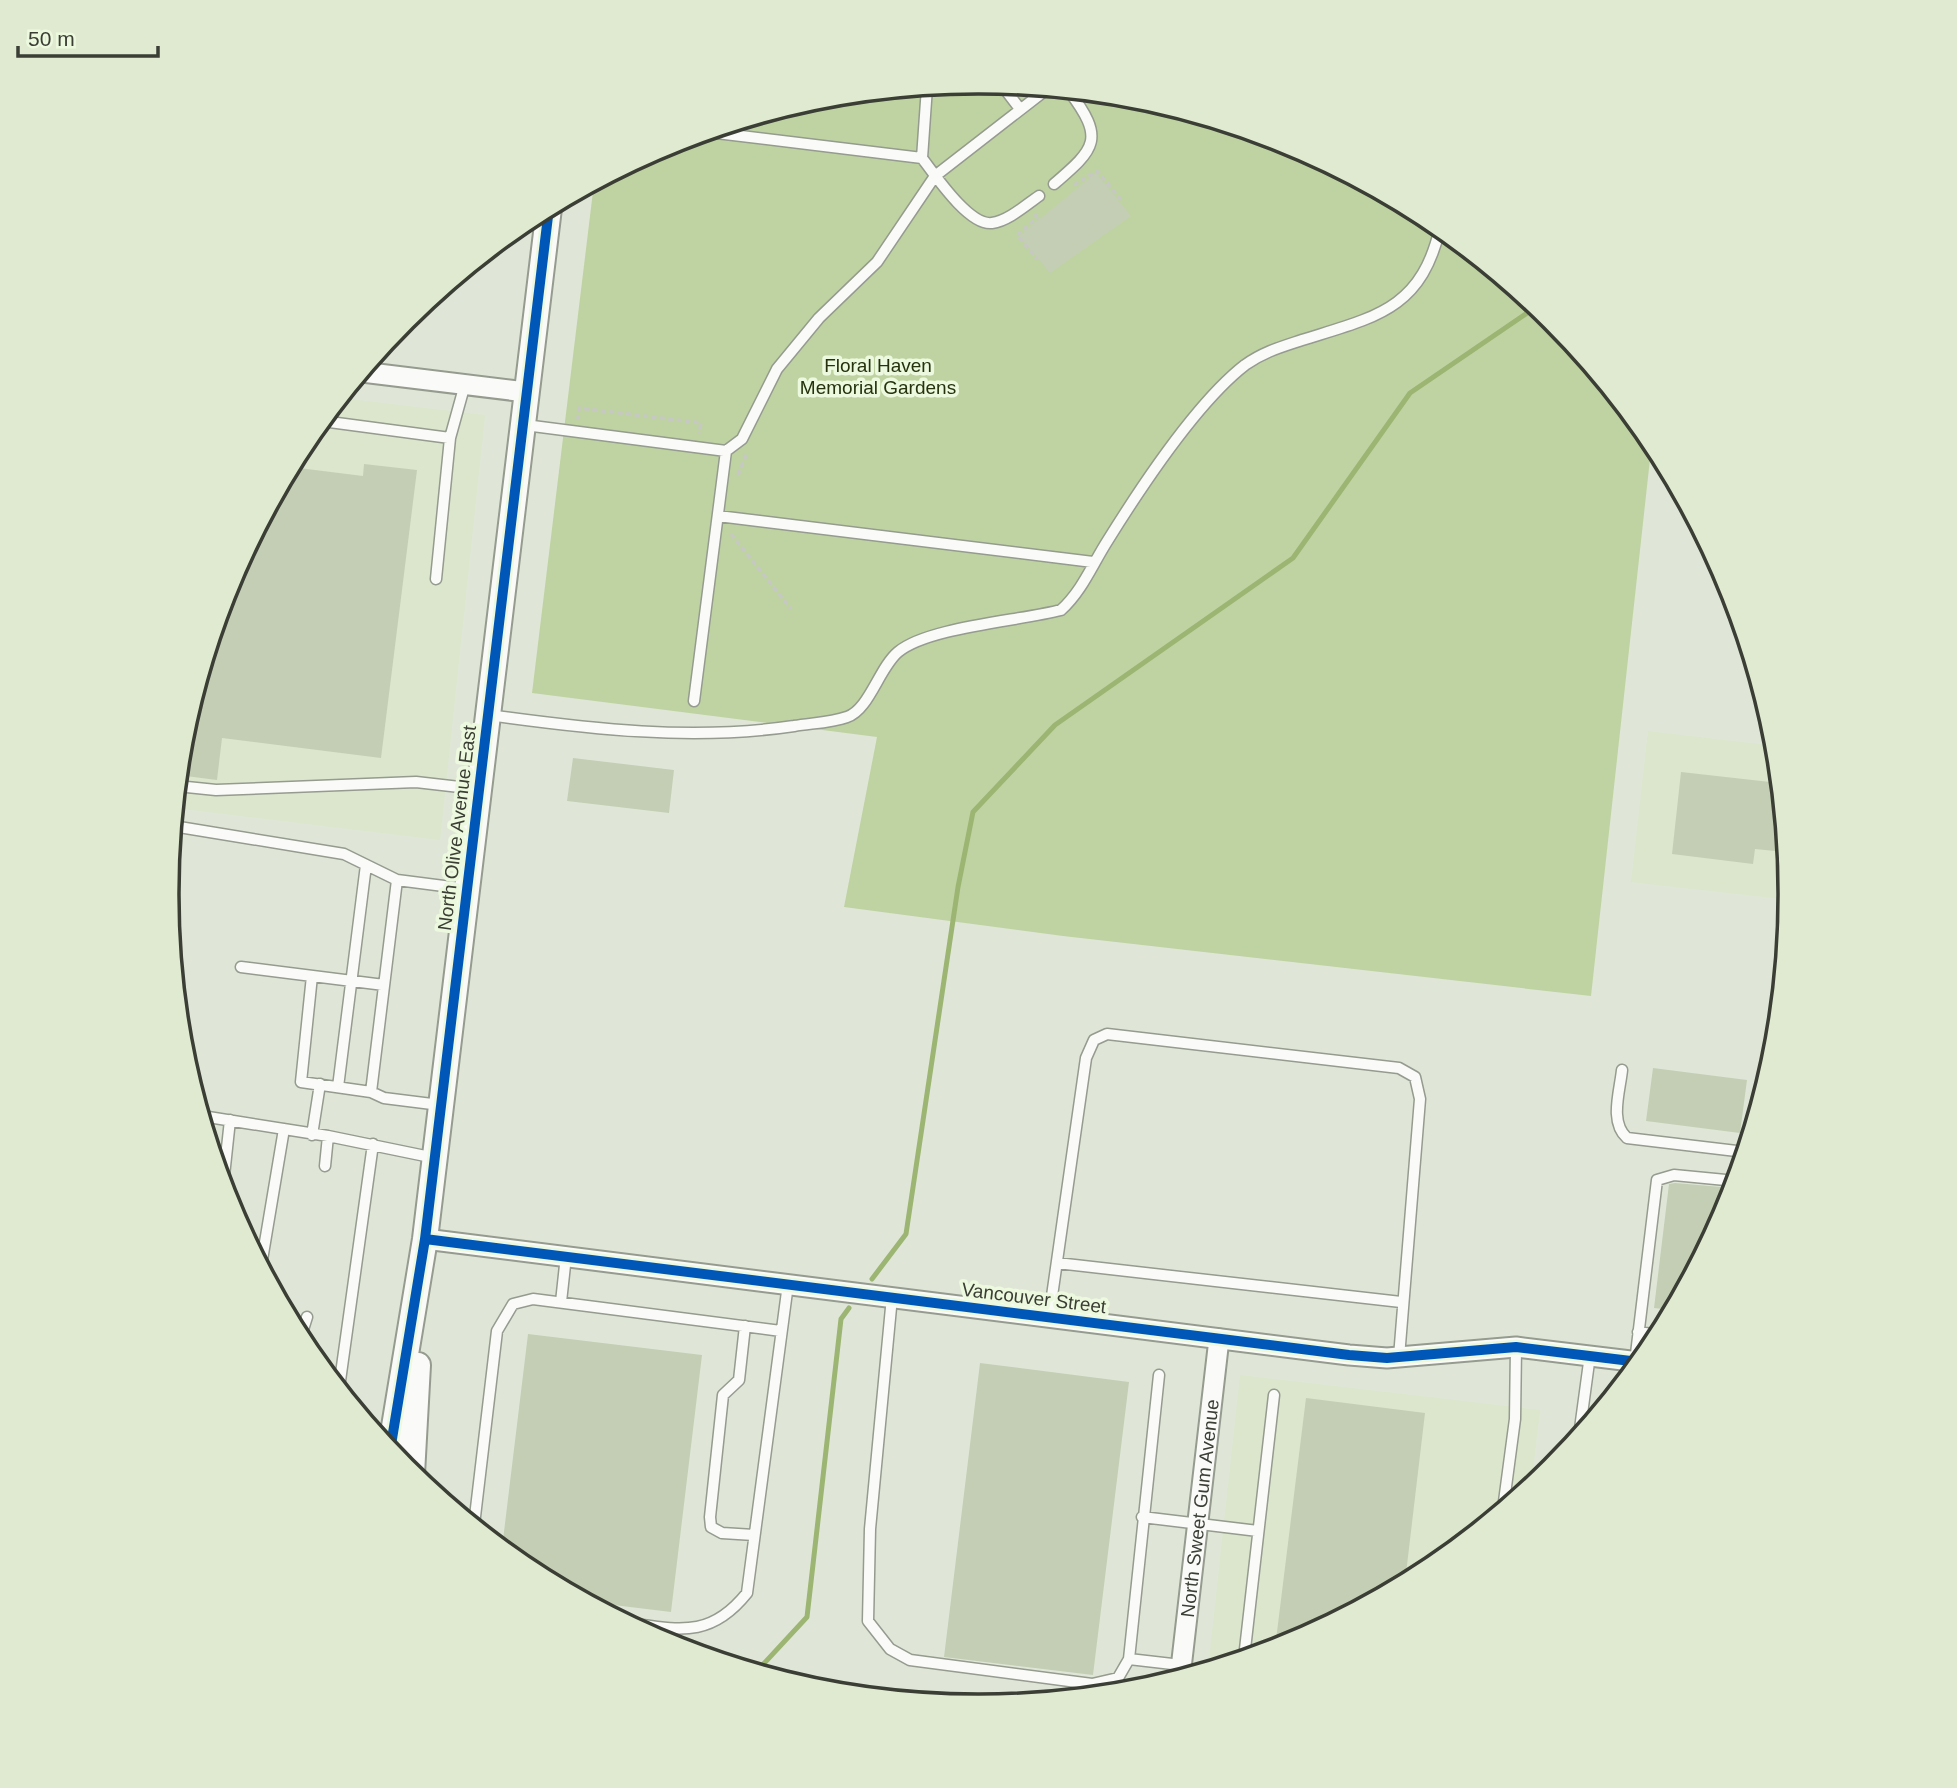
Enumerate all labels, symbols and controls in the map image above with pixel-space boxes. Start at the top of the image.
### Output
scale bar [18,14,158,58]
text: 50 m [28,27,75,50]
park label: Floral Haven Memorial Gardens [800,355,956,398]
street label: North Olive Avenue East [434,723,480,932]
street label: Vancouver Street [961,1279,1108,1317]
street label: North Sweet Gum Avenue [1176,1398,1222,1618]

